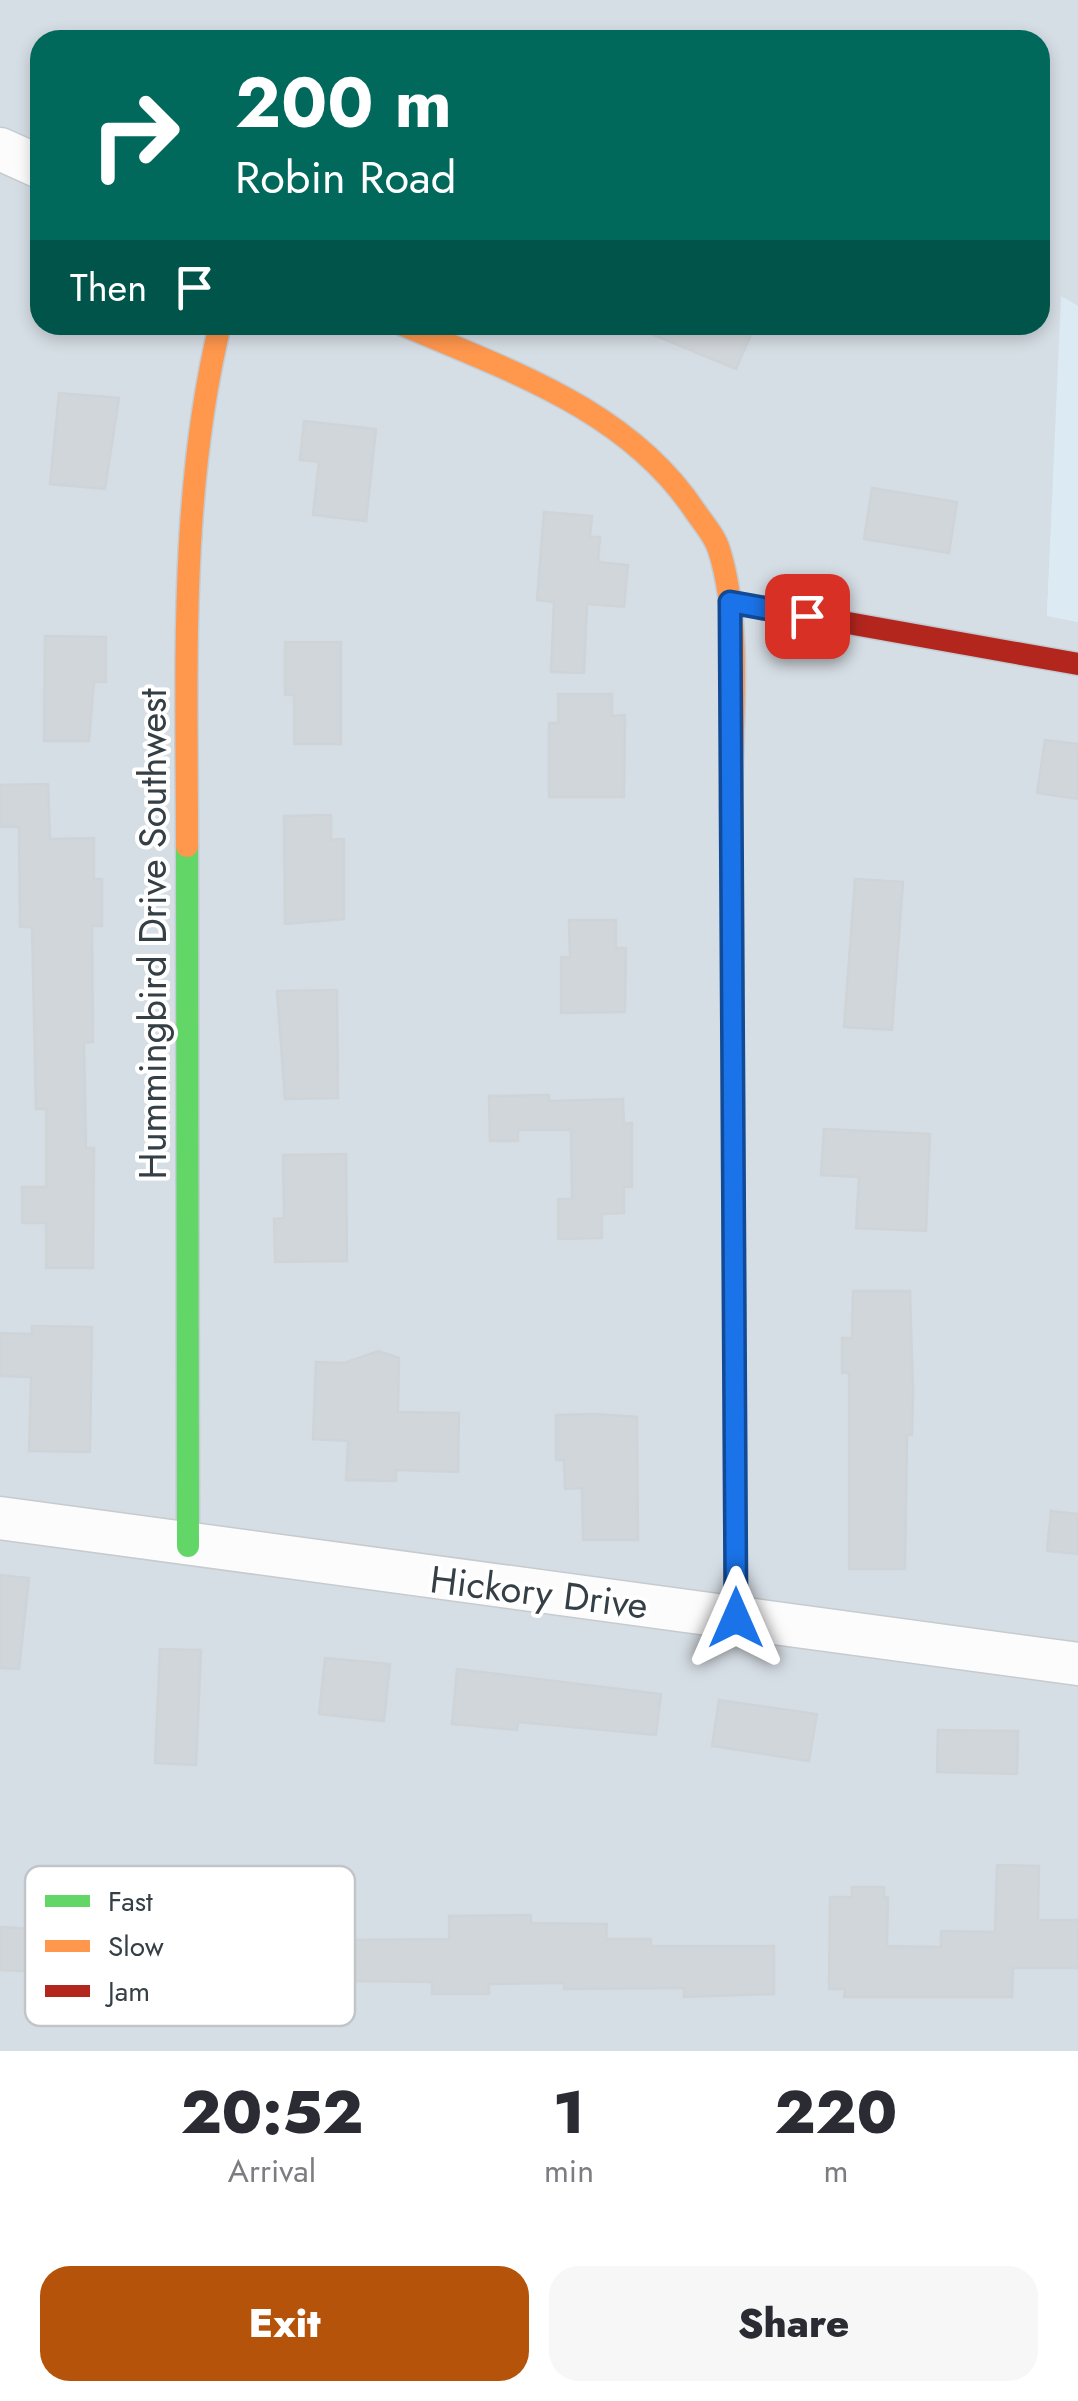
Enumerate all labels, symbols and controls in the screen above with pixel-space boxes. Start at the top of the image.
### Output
text: 200 m [235,52,452,153]
icon: right [70,70,200,200]
text: Robin Road [235,145,456,210]
text: Then [70,260,147,315]
icon: arrive [167,260,222,315]
pin [765,574,850,659]
icon: arrive [780,589,835,644]
street label: Hummingbird Drive Southwest [125,688,180,1180]
street label: Hickory Drive [427,1551,651,1633]
position arrow [684,1566,788,1670]
legend [25,1866,355,2026]
text: Fast [108,1881,153,1922]
text: Slow [108,1926,164,1967]
text: Jam [104,1971,150,2012]
text: 20:52 [181,2069,363,2156]
text: 1 [553,2069,585,2156]
text: 220 [775,2069,897,2156]
text: Arrival [228,2148,316,2194]
text: min [544,2148,594,2194]
text: m [823,2148,848,2194]
button: Exit [40,2266,529,2381]
button: Share [549,2266,1038,2381]

